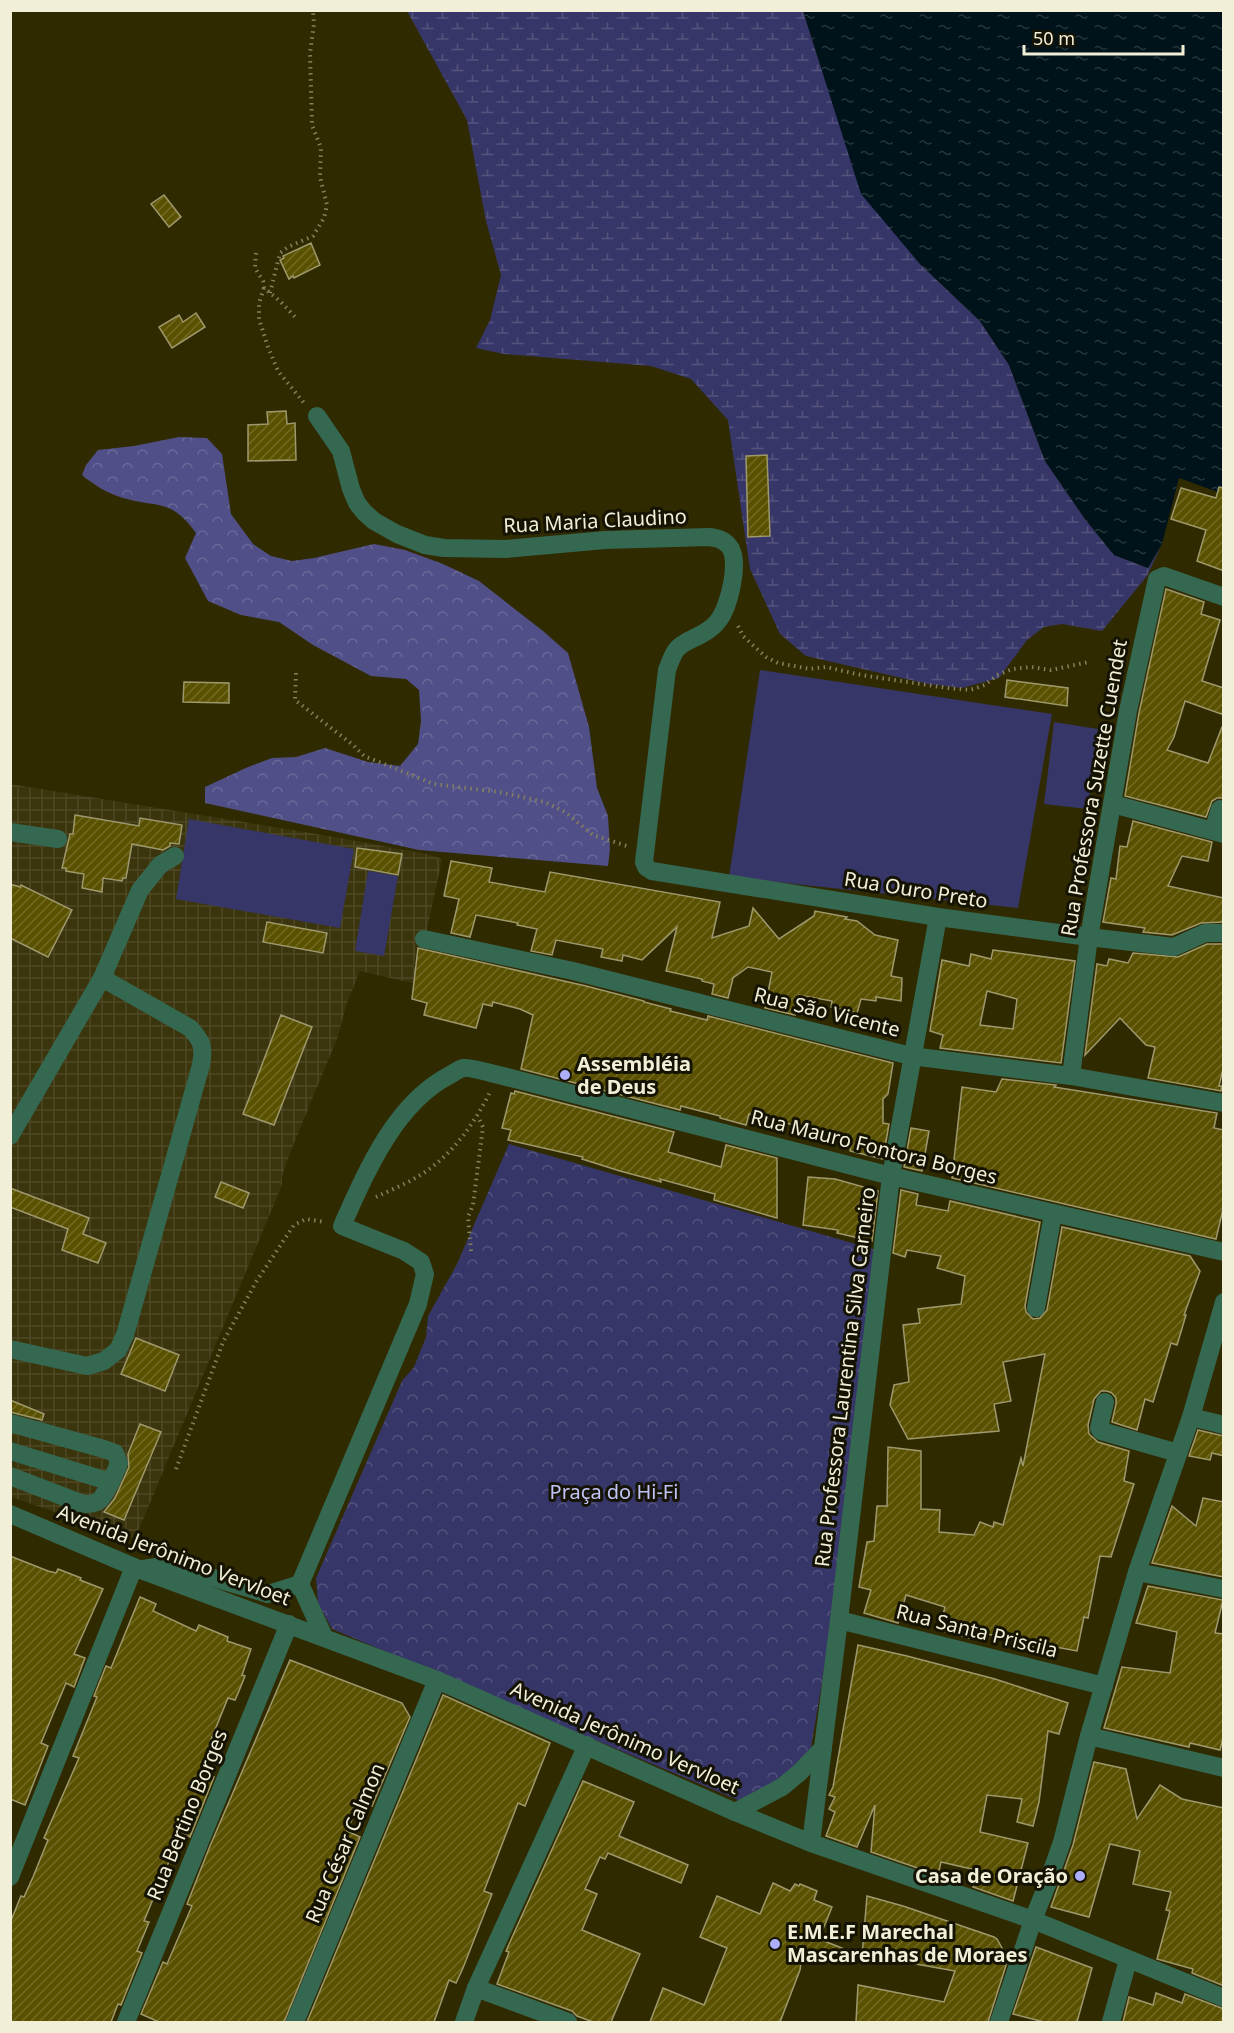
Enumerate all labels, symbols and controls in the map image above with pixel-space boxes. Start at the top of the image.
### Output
scale bar [1024,18,1183,56]
text: 50 m [1033,26,1075,50]
street label: Rua Maria Claudino [503,502,687,539]
street label: Rua Professora Suzette Cuendet [1054,637,1133,939]
street label: Rua Ouro Preto [842,865,990,914]
street label: Rua São Vicente [751,980,903,1043]
place label: Assembléia de Deus [577,1050,691,1100]
marker: Assembléia de Deus [558,1068,572,1082]
street label: Rua Mauro Fontora Borges [748,1103,1000,1190]
street label: Rua Professora Laurentina Silva Carneiro [808,1185,881,1568]
park label: Praça do Hi-Fi [550,1478,678,1505]
street label: Avenida Jerônimo Vervloet [54,1498,295,1612]
street label: Rua Santa Priscila [893,1597,1061,1664]
street label: Avenida Jerônimo Vervloet [507,1675,744,1800]
street label: Rua Bertino Borges [140,1725,233,1904]
street label: Rua César Calmon [299,1759,390,1927]
place label: Casa de Oração [915,1862,1068,1889]
marker: Casa de Oração [1073,1869,1087,1883]
place label: E.M.E.F Marechal Mascarenhas de Moraes [787,1918,1028,1968]
marker: E.M.E.F Marechal Mascarenhas de Moraes [768,1937,782,1951]

